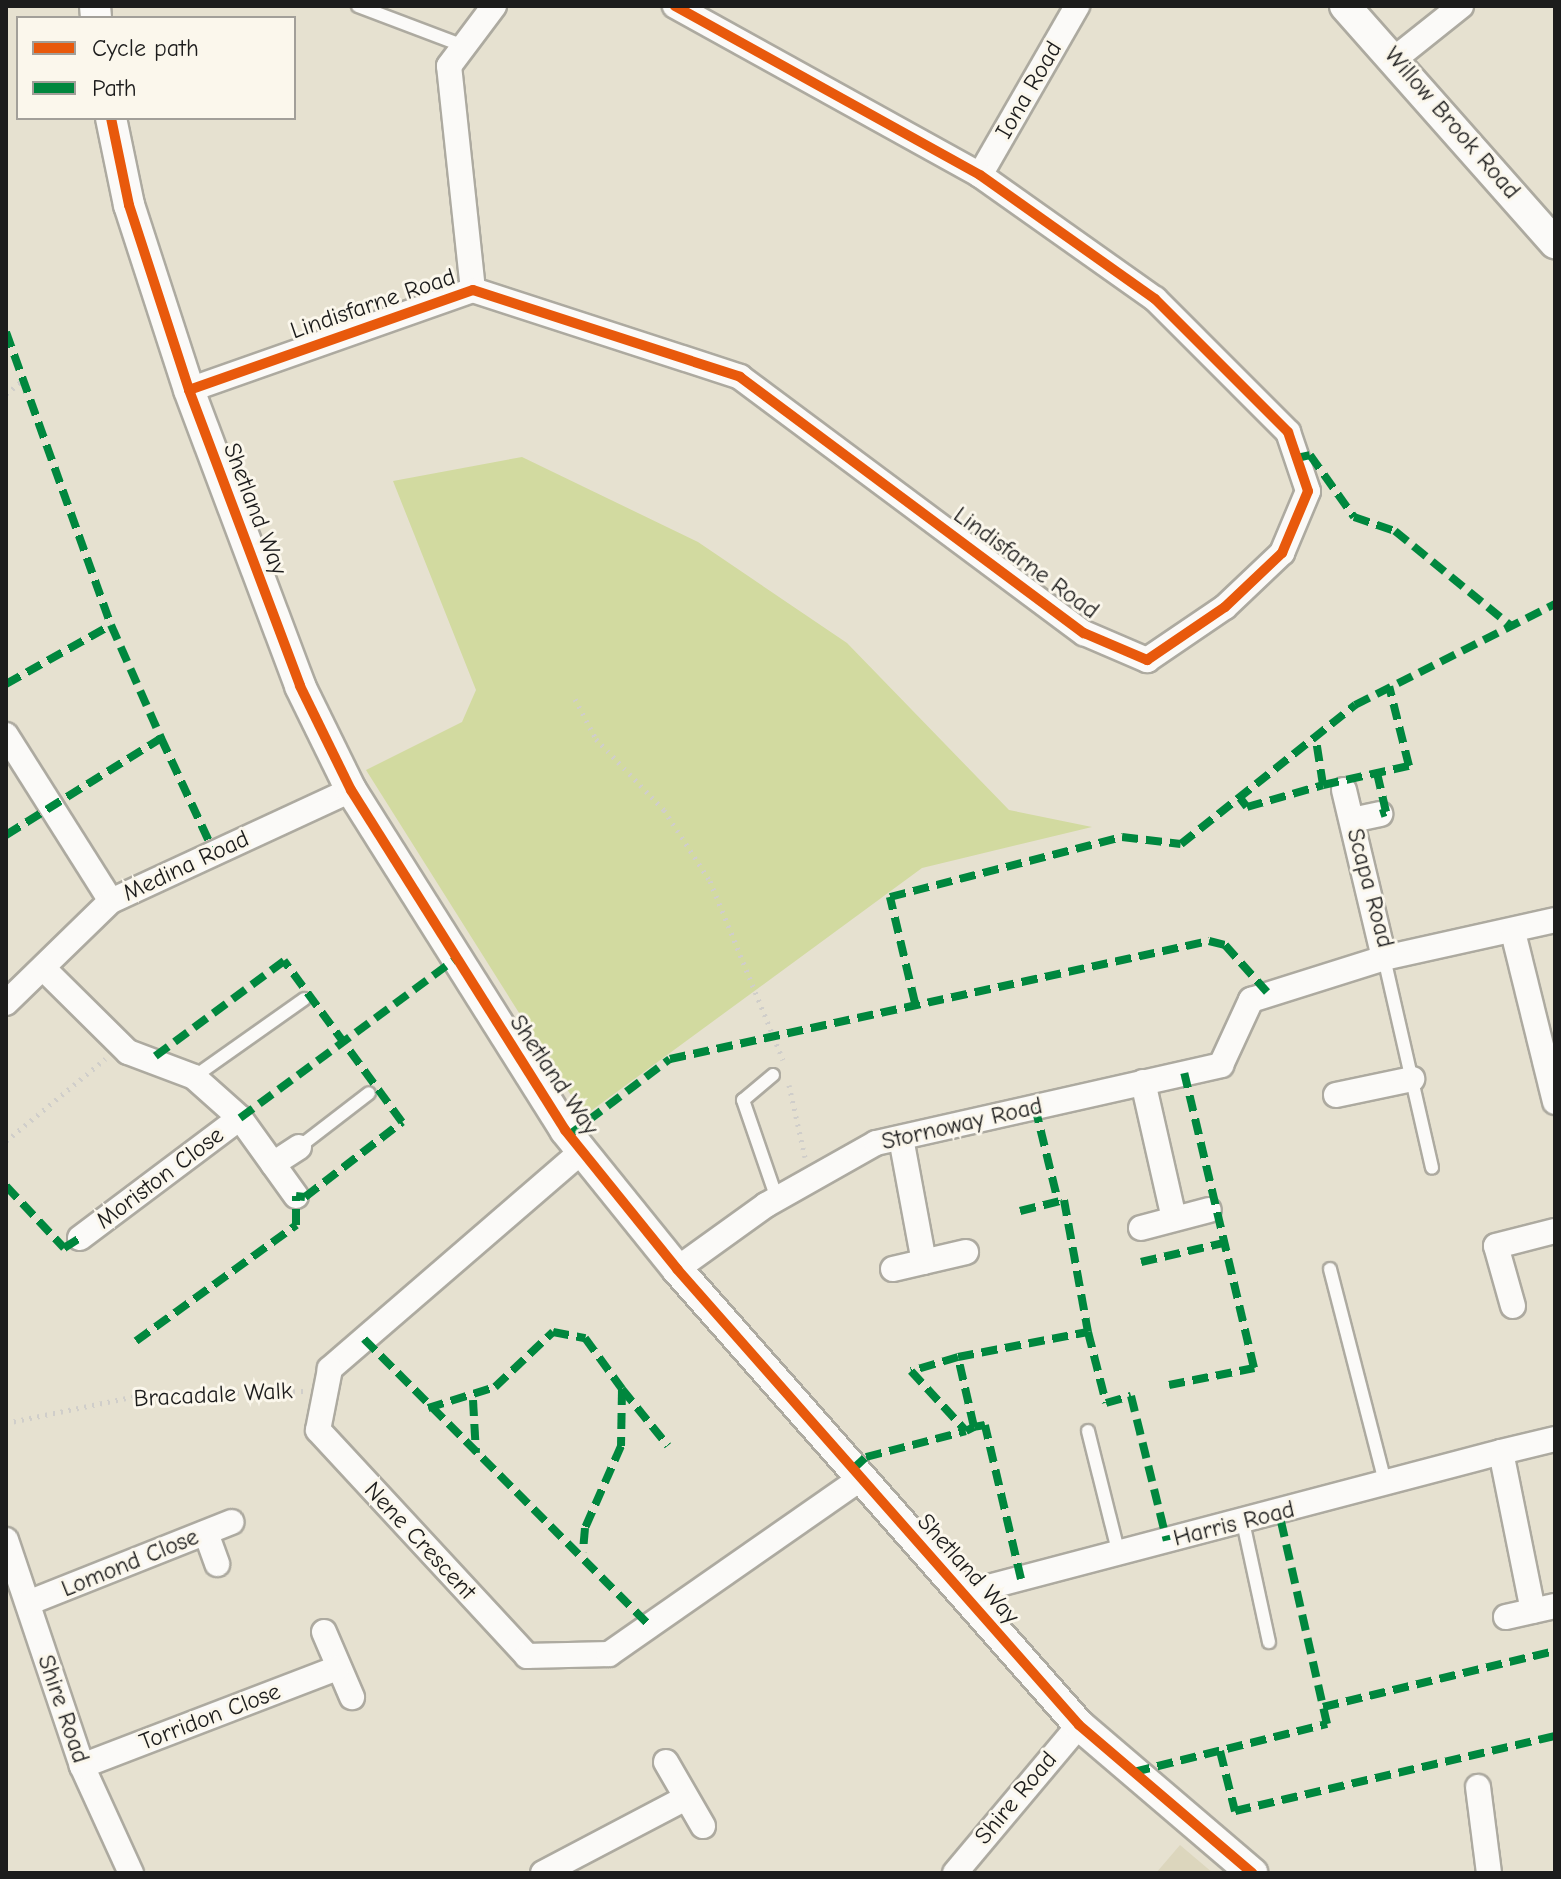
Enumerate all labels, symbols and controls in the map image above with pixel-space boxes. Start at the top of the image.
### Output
legend [16,16,296,120]
text: Cycle path [92,34,199,62]
street label: Iona Road [990,36,1068,144]
street label: Willow Brook Road [1378,41,1526,205]
text: Path [92,74,137,102]
street label: Lindisfarne Road [287,262,459,346]
street label: Shetland Way [217,439,293,579]
street label: Lindisfarne Road [948,501,1104,625]
street label: Medina Road [118,824,254,908]
street label: Scapa Road [1340,825,1400,951]
street label: Shetland Way [503,1009,605,1141]
street label: Stornoway Road [879,1091,1045,1157]
street label: Moriston Close [90,1121,230,1235]
street label: Bracadale Walk [133,1376,293,1414]
street label: Nene Crescent [358,1476,482,1606]
street label: Harris Road [1170,1495,1298,1553]
street label: Shetland Way [911,1508,1025,1630]
street label: Lomond Close [57,1522,203,1604]
street label: Shire Road [31,1651,95,1767]
street label: Torridon Close [135,1677,285,1757]
street label: Shire Road [969,1746,1063,1850]

